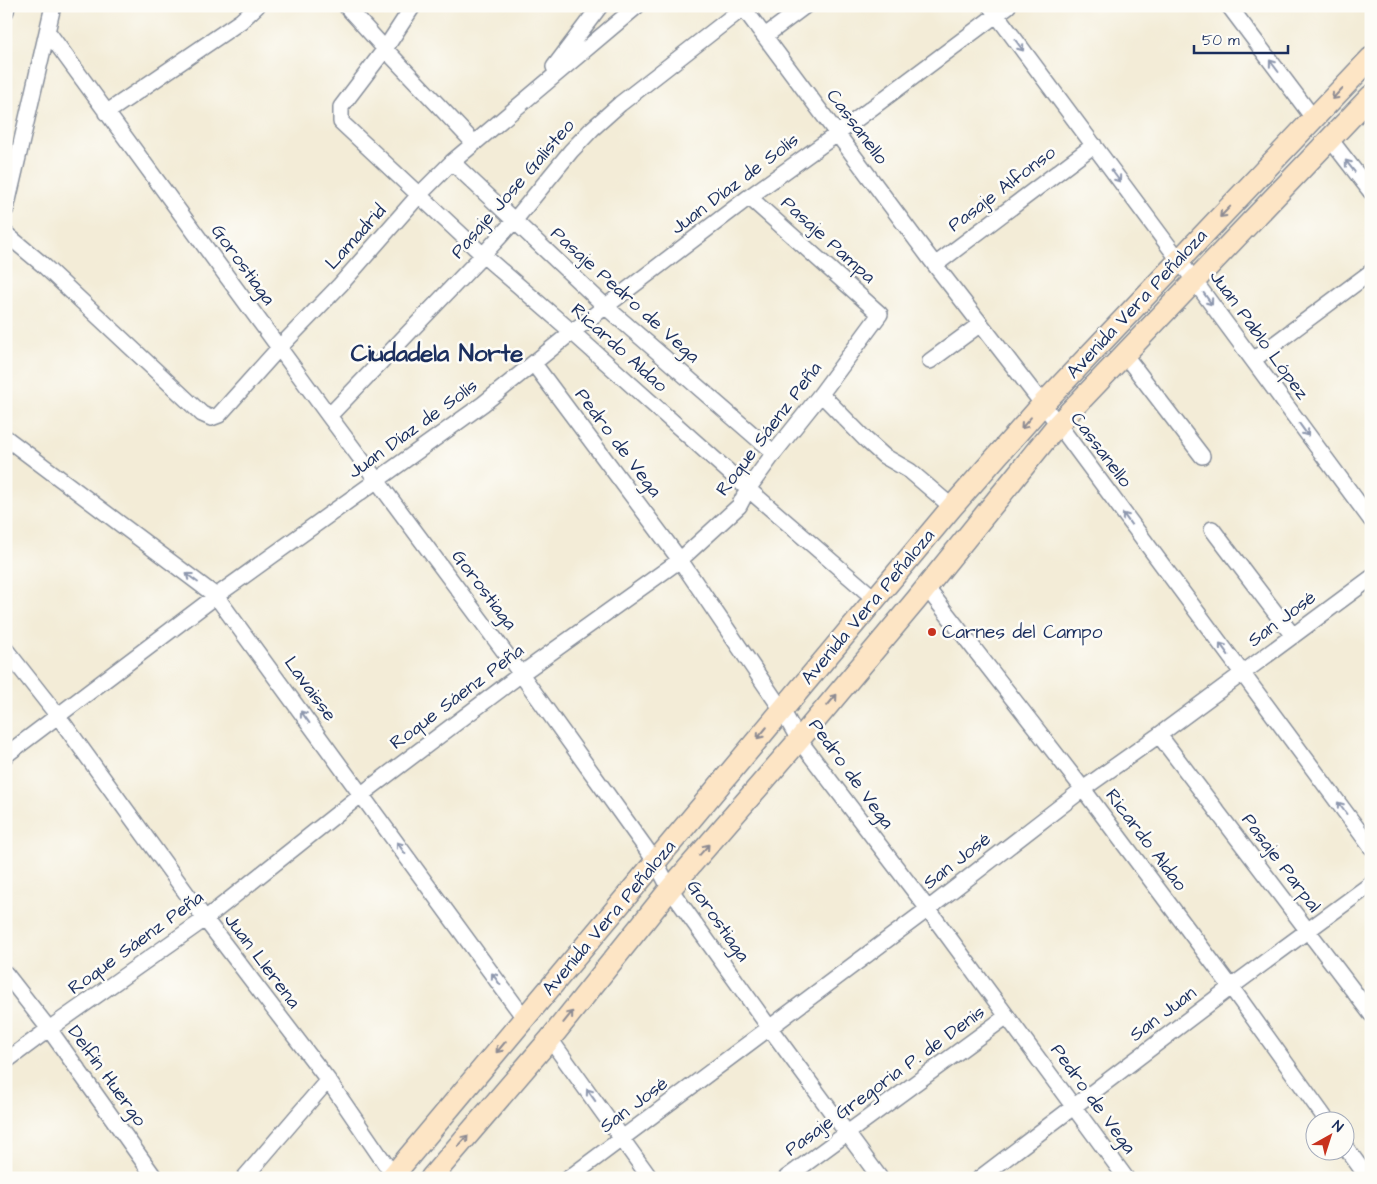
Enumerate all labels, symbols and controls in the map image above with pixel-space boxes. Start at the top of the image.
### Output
scale bar [1194,22,1288,54]
text: 50 m [1202,30,1240,51]
one-way arrow [1014,38,1024,52]
one-way arrow [1269,59,1279,73]
street label: Cassanello [820,84,895,171]
one-way arrow [1331,87,1343,100]
street label: Pasaje Jose Galisteo [445,113,582,265]
street label: Juan Díaz de Solís [665,127,805,241]
street label: Pasaje Alfonso [942,139,1062,239]
one-way arrow [1345,160,1356,173]
one-way arrow [1111,169,1121,183]
street label: Pasaje Pampa [775,190,882,290]
street label: Lamadrid [319,198,393,276]
one-way arrow [1219,205,1231,218]
street label: Gorostiaga [204,219,282,312]
street label: Pasaje Pedro de Vega [544,221,706,370]
street label: Avenida Vera Peñaloza [1060,223,1214,385]
street label: Juan Pablo López [1203,265,1316,406]
one-way arrow [1203,292,1213,306]
street label: Ricardo Aldao [565,297,674,399]
district label: Ciudadela Norte [351,337,523,371]
street label: Roque Sáenz Peña [710,356,829,502]
street label: Juan Díaz de Solís [343,373,483,485]
street label: Pedro de Vega [567,383,668,504]
street label: Cassanello [1064,407,1139,494]
one-way arrow [1020,417,1032,430]
one-way arrow [1299,423,1310,436]
one-way arrow [1122,512,1132,526]
street label: Avenida Vera Peñaloza [795,523,942,691]
street label: Gorostiaga [444,544,523,637]
one-way arrow [185,573,199,583]
street label: San José [1242,584,1322,654]
place label: Carnes del Campo [942,619,1103,646]
marker: Carnes del Campo [926,626,938,638]
street label: Roque Sáenz Peña [384,637,530,756]
one-way arrow [1219,643,1229,657]
street label: Lavaisse [277,651,343,727]
one-way arrow [826,694,837,707]
one-way arrow [300,710,310,724]
street label: Pedro de Vega [801,713,900,835]
one-way arrow [756,727,768,740]
street label: Ricardo Aldao [1099,783,1194,897]
one-way arrow [1336,802,1347,815]
street label: Pasaje Parpal [1235,808,1327,918]
street label: San José [917,826,997,896]
street label: Avenida Vera Peñaloza [536,834,683,1002]
one-way arrow [396,841,406,855]
one-way arrow [698,844,709,857]
street label: Gorostiaga [679,875,756,968]
street label: Roque Sáenz Peña [63,884,210,1001]
street label: Juan Llerena [217,908,307,1014]
one-way arrow [491,972,501,986]
street label: San Juan [1124,980,1202,1048]
street label: Pasaje Gregoria P. de Denis [779,999,991,1164]
one-way arrow [562,1011,573,1024]
street label: Delfín Huergo [60,1020,153,1133]
street label: Pedro de Vega [1043,1038,1142,1160]
one-way arrow [496,1040,507,1053]
street label: San José [594,1070,674,1140]
one-way arrow [586,1089,596,1103]
north arrow [1304,1112,1354,1162]
text: N [1328,1116,1347,1137]
one-way arrow [457,1134,469,1147]

